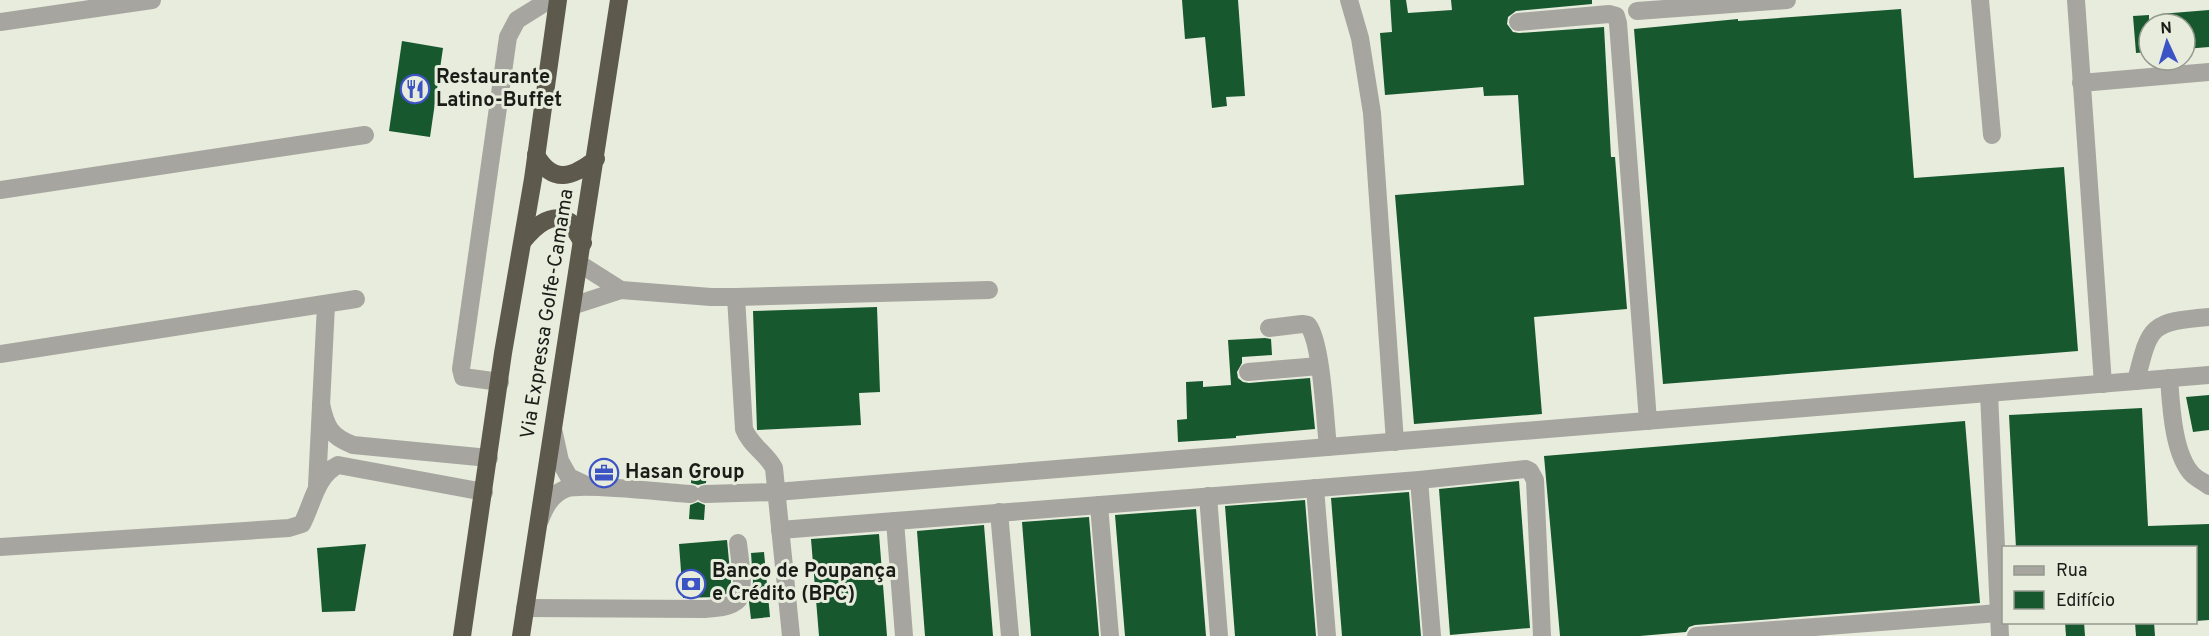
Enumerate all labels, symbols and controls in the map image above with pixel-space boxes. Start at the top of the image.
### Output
north arrow [2137,12,2197,72]
text: N [2160,19,2173,39]
place label: Restaurante Latino-Buffet [436,65,562,114]
restaurant icon: Restaurante Latino-Buffet [399,73,431,105]
street label: Via Expressa Golfe-Camama [515,187,581,441]
office icon: Hasan Group [588,457,620,489]
place label: Hasan Group [625,460,745,486]
legend [2002,546,2197,624]
place label: Banco de Poupança e Crédito (BPC) [712,559,896,608]
text: Rua [2056,560,2087,583]
bank icon: Banco de Poupança e Crédito (BPC) [675,568,707,600]
text: Edifício [2056,590,2115,613]

